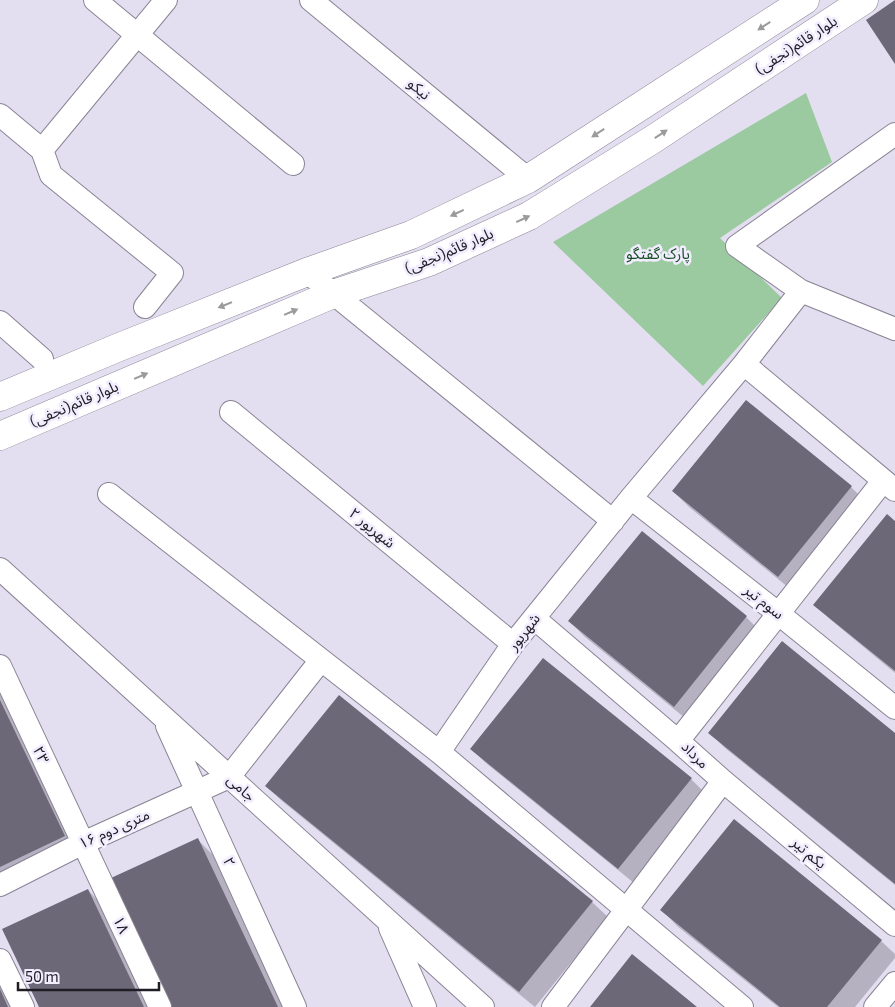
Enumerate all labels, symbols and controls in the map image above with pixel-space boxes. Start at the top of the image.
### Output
street label: بلوار قائم(نجفی) [751,11,842,80]
one-way arrow [758,22,771,31]
street label: نیکو [404,74,435,104]
one-way arrow [592,128,605,138]
one-way arrow [654,129,668,139]
one-way arrow [450,210,464,218]
one-way arrow [515,215,530,223]
street label: بلوار قائم(نجفی) [402,223,497,280]
park label: پارک گفتگو [626,244,690,264]
one-way arrow [217,301,232,309]
one-way arrow [284,307,298,315]
one-way arrow [134,371,148,379]
street label: بلوار قائم(نجفی) [27,376,122,433]
street label: شهریور ۲ [345,503,399,552]
street label: سوم تیر [739,580,788,625]
street label: شهریور [503,609,544,655]
street label: مرداد [678,737,713,772]
street label: ۲۳ [30,743,54,767]
street label: جامی [223,770,260,806]
street label: ۱۶ متری دوم [75,804,153,854]
street label: یکم تیر [786,832,831,874]
street label: ۲ [220,854,240,869]
street label: ۱۸ [110,913,134,937]
scale bar [18,960,159,992]
text: 50 m [25,967,59,985]

